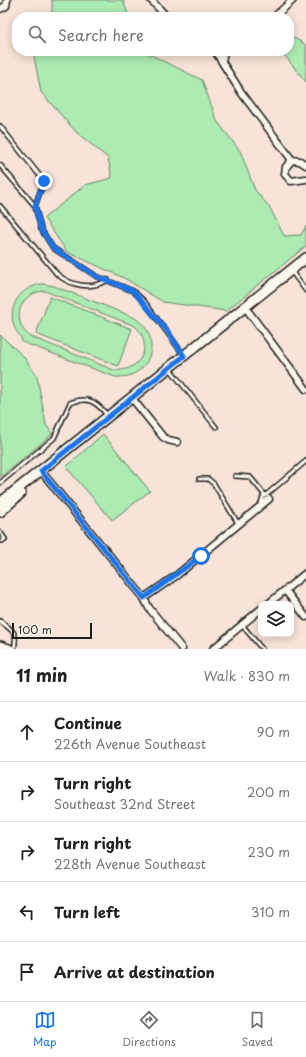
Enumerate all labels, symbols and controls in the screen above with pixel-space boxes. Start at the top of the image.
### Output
search box [12,12,294,56]
icon: search [26,23,48,45]
text: Search here [58,23,144,46]
route end [35,172,53,190]
route start [192,547,210,565]
map controls [258,601,294,637]
button: layers [258,601,294,637]
scale bar [12,621,92,640]
text: 100 m [18,621,52,638]
text: 11 min [16,662,68,688]
text: Walk · 830 m [204,666,290,685]
text: Continue [54,711,122,734]
icon: ahead [16,721,38,743]
text: 90 m [257,722,290,741]
text: 226th Avenue Southeast [54,734,206,753]
text: Turn right [54,771,131,794]
icon: right [16,781,38,803]
text: 200 m [247,782,290,801]
text: Southeast 32nd Street [54,794,195,813]
text: Turn right [54,831,131,854]
icon: right [16,841,38,863]
text: 230 m [248,842,290,861]
text: 228th Avenue Southeast [54,854,206,873]
text: Turn left [54,900,120,923]
icon: left [16,901,38,923]
text: 310 m [251,902,290,921]
text: Arrive at destination [54,960,215,983]
icon: arrive [16,961,38,983]
tab: Map [33,1009,56,1050]
tab: Directions [122,1009,176,1050]
tab: Saved [242,1009,273,1050]

